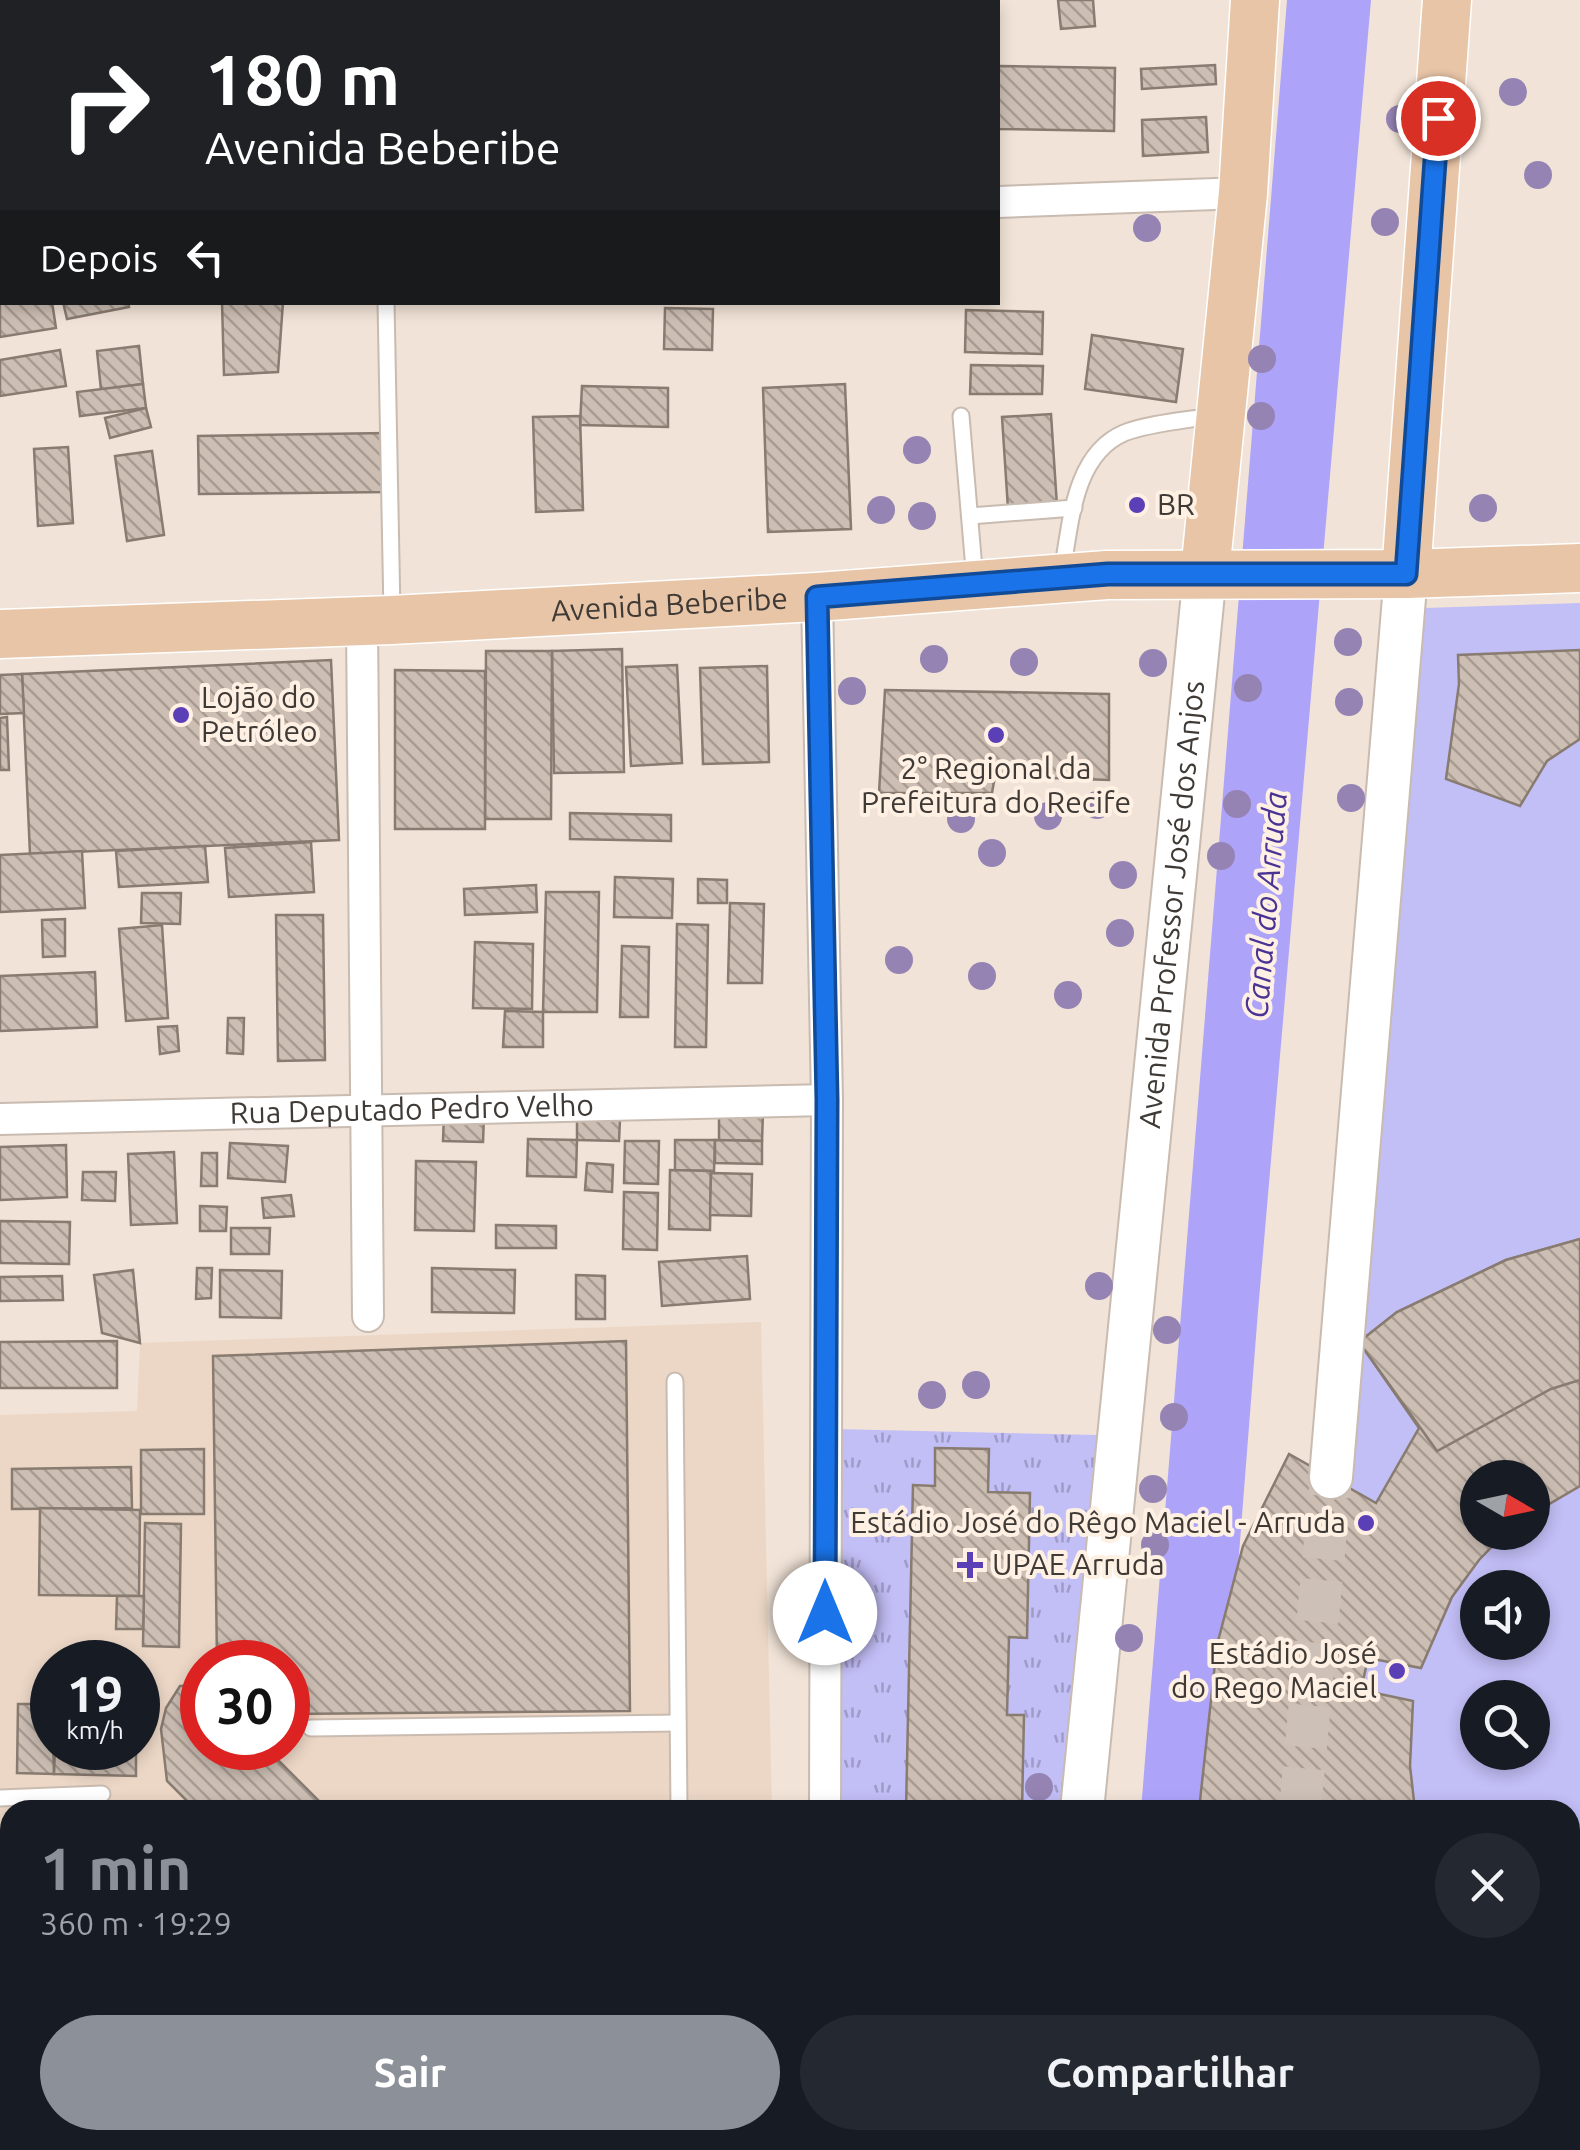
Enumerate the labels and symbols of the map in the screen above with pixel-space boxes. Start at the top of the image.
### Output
pin [1396,76,1481,161]
place label: BR [1157,487,1195,521]
marker: BR [1126,494,1148,516]
street label: Avenida Beberibe [550,581,789,627]
street label: Avenida Professor José dos Anjos [1132,679,1210,1130]
place label: Lojão do Petróleo [201,680,318,748]
marker: Lojão do Petróleo [170,704,192,726]
marker: 2° Regional da Prefeitura do Recife [985,724,1007,746]
place label: 2° Regional da Prefeitura do Recife [861,751,1131,819]
water label: Canal do Arruda [1237,790,1293,1020]
street label: Rua Deputado Pedro Velho [229,1087,594,1130]
north arrow [1460,1460,1550,1550]
place label: Estádio José do Rêgo Maciel - Arruda [850,1505,1346,1539]
marker: Estádio José do Rêgo Maciel - Arruda [1355,1512,1377,1534]
place label: UPAE Arruda [992,1547,1165,1581]
marker: UPAE Arruda [957,1552,983,1578]
position arrow [773,1561,877,1665]
place label: Estádio José do Rego Maciel [1171,1636,1377,1704]
speed limit sign: 30 [180,1640,310,1770]
marker: Estádio José do Rego Maciel [1386,1660,1408,1682]

